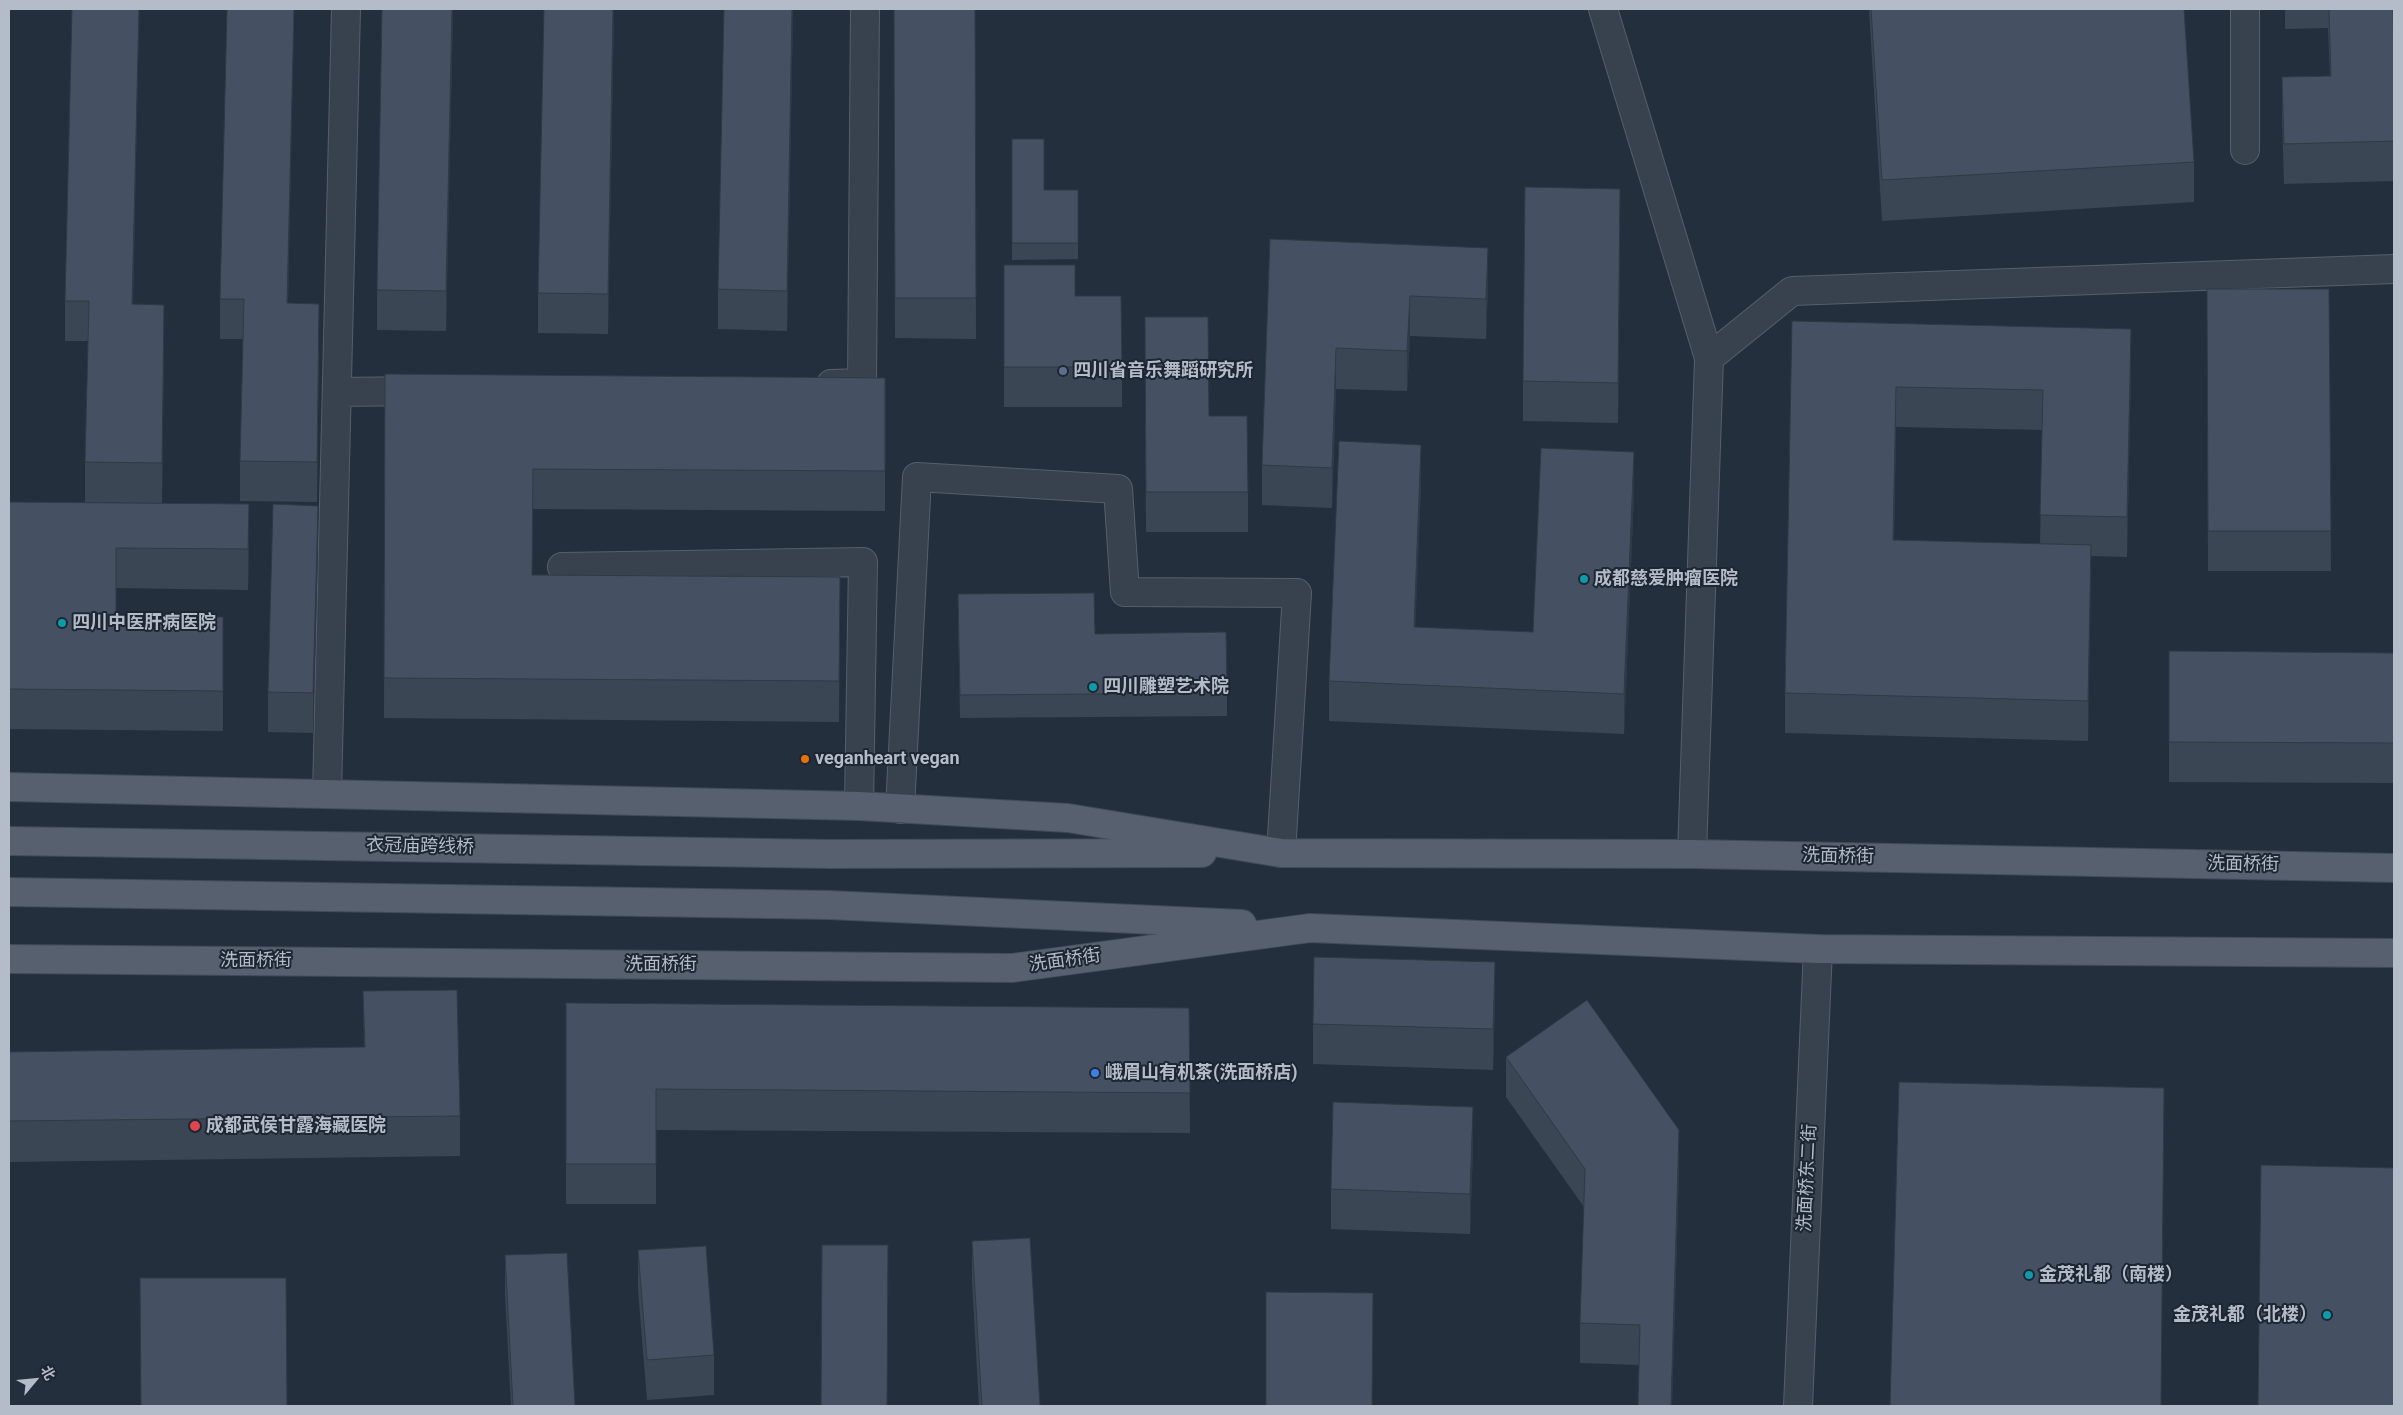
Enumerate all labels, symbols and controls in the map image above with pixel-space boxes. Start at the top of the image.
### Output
place label: 四川省音乐舞蹈研究所 [1073,360,1253,382]
marker: 四川省音乐舞蹈研究所 [1057,365,1069,377]
place label: 成都慈爱肿瘤医院 [1594,568,1738,590]
marker: 成都慈爱肿瘤医院 [1578,573,1590,585]
place label: 四川中医肝病医院 [72,612,216,634]
marker: 四川中医肝病医院 [56,617,68,629]
place label: 四川雕塑艺术院 [1103,676,1229,698]
marker: 四川雕塑艺术院 [1087,681,1099,693]
place label: veganheart vegan [815,748,959,770]
marker: veganheart vegan [799,753,811,765]
street label: 衣冠庙跨线桥 [366,835,474,859]
street label: 洗面桥街 [1802,846,1874,868]
street label: 洗面桥街 [2207,854,2279,876]
street label: 洗面桥街 [1028,945,1102,977]
street label: 洗面桥街 [220,950,292,972]
street label: 洗面桥街 [625,954,697,976]
place label: 峨眉山有机茶(洗面桥店) [1105,1062,1298,1084]
marker: 峨眉山有机茶(洗面桥店) [1089,1067,1101,1079]
place label: 成都武侯甘露海藏医院 [206,1115,386,1137]
marker: 成都武侯甘露海藏医院 [188,1119,202,1133]
street label: 洗面桥东二街 [1794,1124,1822,1232]
place label: 金茂礼都（南楼） [2039,1264,2183,1286]
marker: 金茂礼都（南楼） [2023,1269,2035,1281]
place label: 金茂礼都（北楼） [2173,1304,2317,1326]
marker: 金茂礼都（北楼） [2321,1309,2333,1321]
north arrow [10,1355,60,1405]
text: 北 [38,1363,59,1383]

